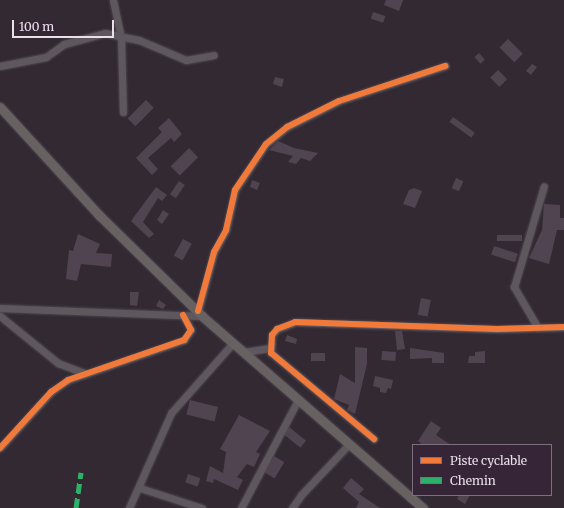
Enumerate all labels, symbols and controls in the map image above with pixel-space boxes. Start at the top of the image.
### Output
scale bar [14,12,116,38]
text: 100 m [19,19,54,34]
legend [412,444,552,496]
text: Piste cyclable [450,453,527,468]
text: Chemin [450,473,496,488]

